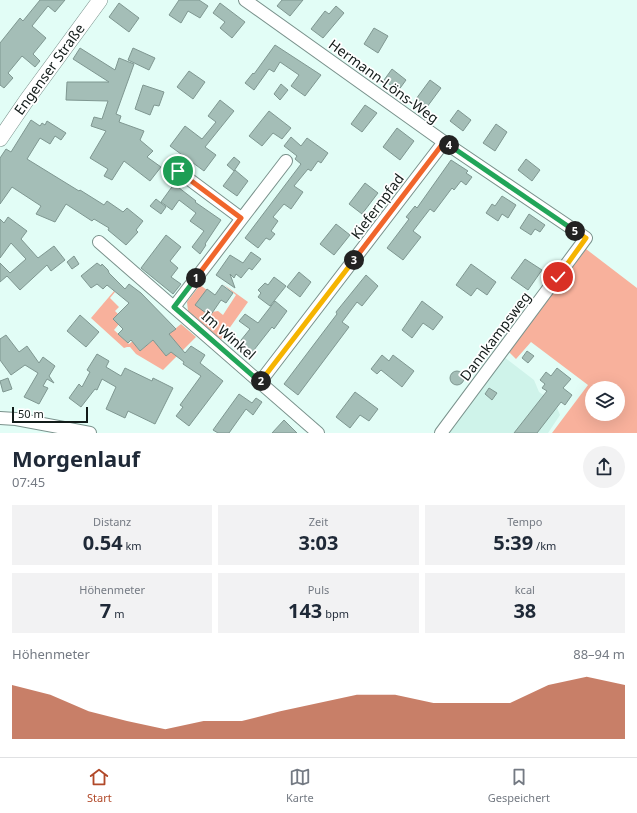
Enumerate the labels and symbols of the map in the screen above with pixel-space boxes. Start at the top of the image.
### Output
street label: Engenser Straße [9,19,89,118]
street label: Hermann-Löns-Weg [325,35,443,127]
pin: 4 [439,135,459,155]
pin [161,154,195,188]
street label: Kiefernpfad [346,169,408,243]
pin: 5 [565,221,585,241]
pin: 3 [344,250,364,270]
pin [541,260,575,294]
pin: 1 [186,268,206,288]
street label: Dannkampsweg [455,288,535,384]
street label: Im Winkel [198,306,260,364]
pin: 2 [251,371,271,391]
scale bar [12,405,88,424]

